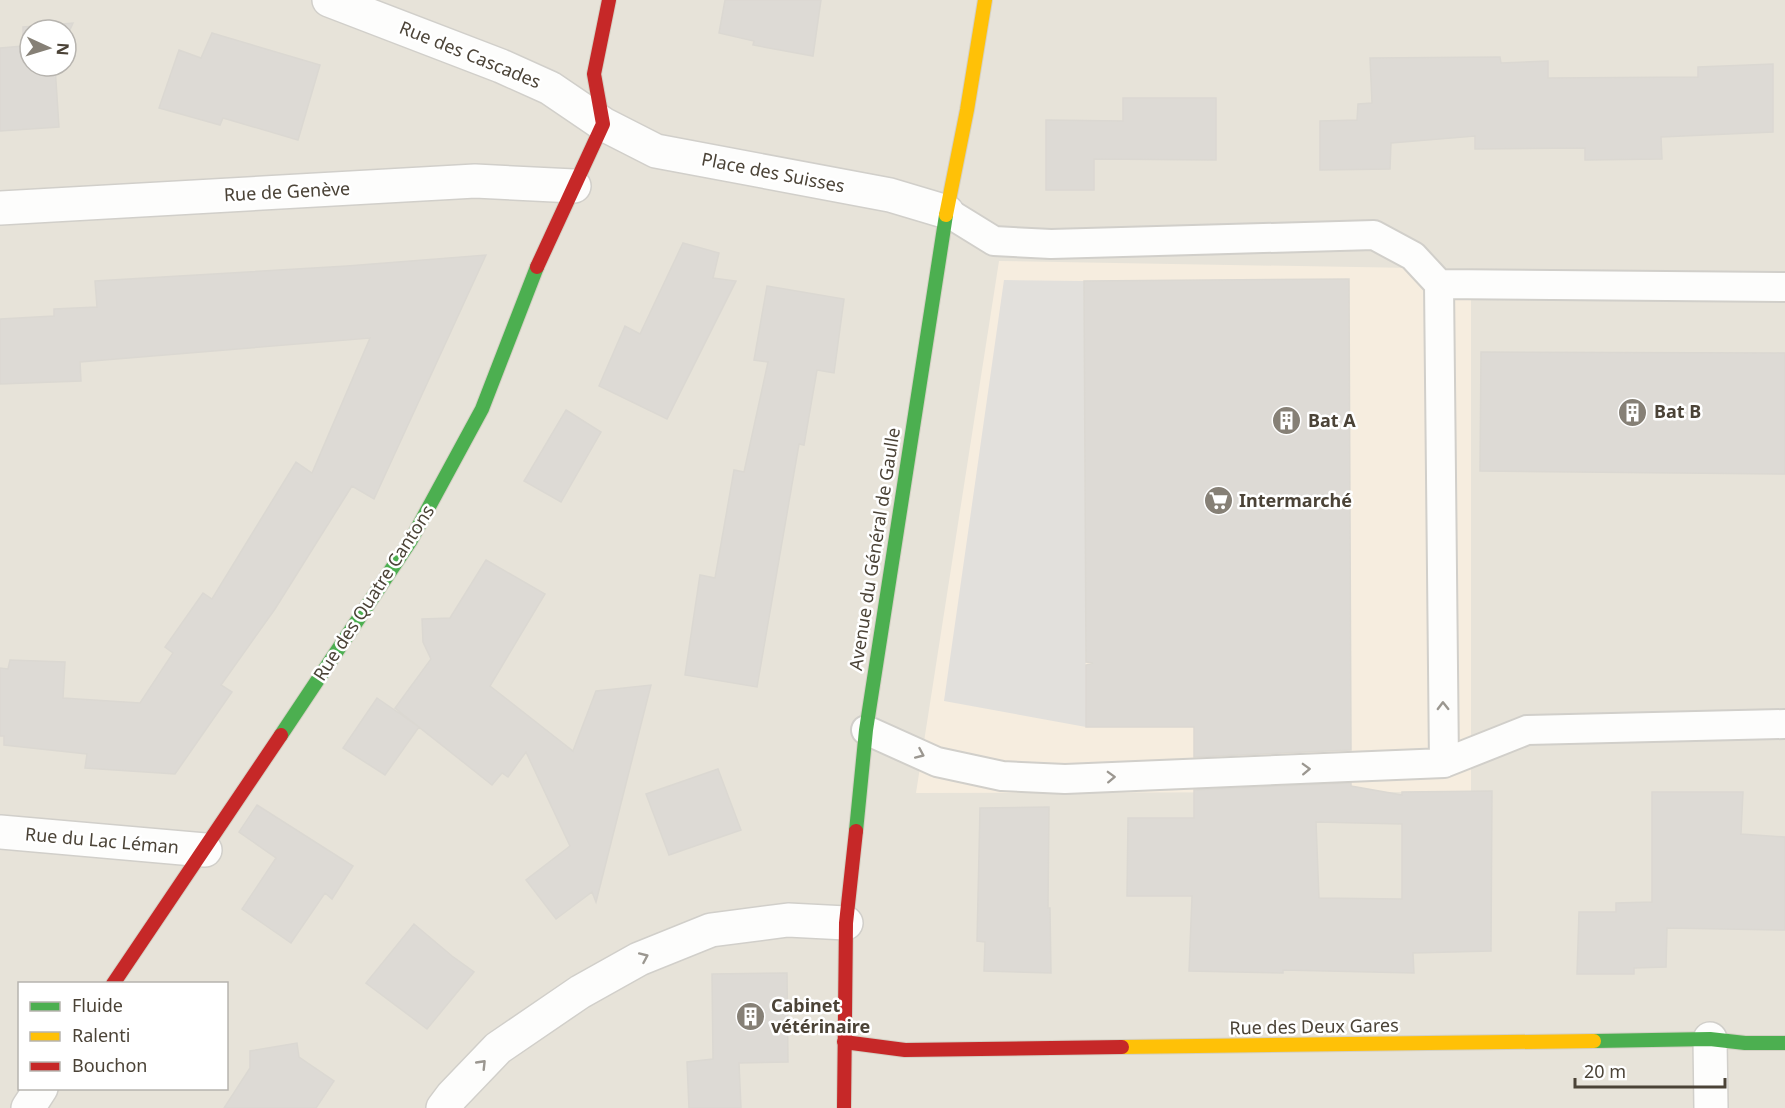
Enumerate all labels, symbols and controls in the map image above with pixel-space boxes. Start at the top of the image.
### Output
street label: Rue des Cascades [396,15,545,93]
north arrow [18,18,78,78]
text: N [52,42,74,56]
street label: Place des Suisses [700,146,847,198]
street label: Rue de Genève [223,176,351,206]
building icon: Bat B [1617,396,1649,428]
place label: Bat B [1654,399,1701,423]
building icon: Bat A [1271,405,1303,437]
place label: Bat A [1308,408,1356,432]
street label: Avenue du Général de Gaulle [843,426,905,672]
supermarket icon: Intermarché [1202,485,1234,517]
place label: Intermarché [1239,488,1352,512]
street label: Rue des Quatre Cantons [307,500,439,685]
one-way arrow [1437,702,1449,711]
one-way arrow [913,746,924,758]
one-way arrow [1302,763,1311,776]
one-way arrow [1107,771,1116,784]
street label: Rue du Lac Léman [24,821,180,859]
one-way arrow [637,952,648,964]
legend [18,982,228,1090]
text: Fluide [72,993,123,1017]
place label: Cabinet vétérinaire [771,993,870,1038]
building icon: Cabinet vétérinaire [734,1000,766,1032]
street label: Rue des Deux Gares [1229,1013,1399,1039]
text: Ralenti [72,1023,130,1047]
scale bar [1575,1051,1725,1089]
text: Bouchon [72,1053,148,1077]
text: 20 m [1584,1059,1626,1083]
one-way arrow [475,1061,486,1072]

